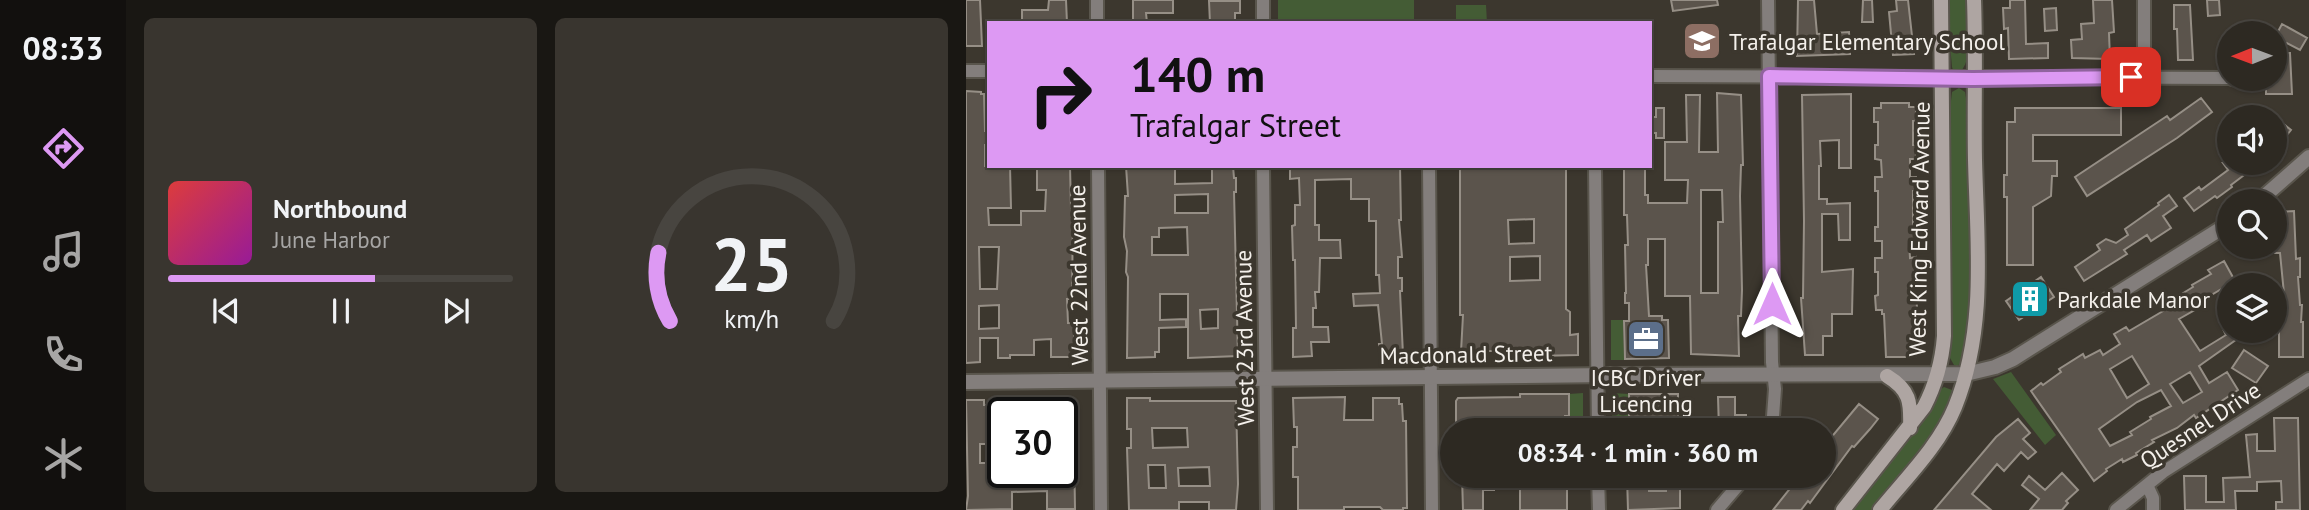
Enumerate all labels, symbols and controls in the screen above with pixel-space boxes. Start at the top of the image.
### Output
school or university icon: Trafalgar Elementary School [1681,20,1723,62]
north arrow [2217,21,2287,91]
map controls [2217,21,2287,343]
text: 08:33 [22,27,104,69]
place label: Trafalgar Elementary School [1729,27,2005,56]
text: 140 m [1130,42,1265,106]
pin [2101,47,2161,107]
icon: right [1015,49,1106,140]
icon: arrive [2112,58,2150,96]
street label: West King Edward Avenue [1902,101,1936,357]
text: Trafalgar Street [1130,104,1341,146]
button: sound [2217,105,2287,175]
icon: directions [39,124,88,173]
street label: West 22nd Avenue [1062,184,1094,366]
button: search [2217,189,2287,259]
text: Northbound [273,192,407,225]
text: 25 [710,217,793,311]
text: June Harbor [273,225,390,254]
icon: music [39,227,88,276]
street label: West 23rd Avenue [1228,250,1260,426]
position arrow [1735,267,1809,341]
button: layers [2217,273,2287,343]
building icon: Parkdale Manor [2009,278,2051,320]
place label: Parkdale Manor [2057,285,2210,314]
icon: previous [207,292,245,330]
icon: pause [322,292,360,330]
icon: next [437,292,475,330]
text: km/h [724,303,779,335]
office icon: ICBC Driver Licencing [1625,318,1667,360]
icon: phone [39,330,88,379]
street label: Macdonald Street [1379,338,1553,370]
place label: ICBC Driver Licencing [1591,363,1702,418]
street label: Quesnel Drive [2134,375,2266,475]
speed limit sign: 30 [987,397,1078,488]
icon: climate [39,434,88,483]
text: 08:34 · 1 min · 360 m [1518,436,1758,469]

